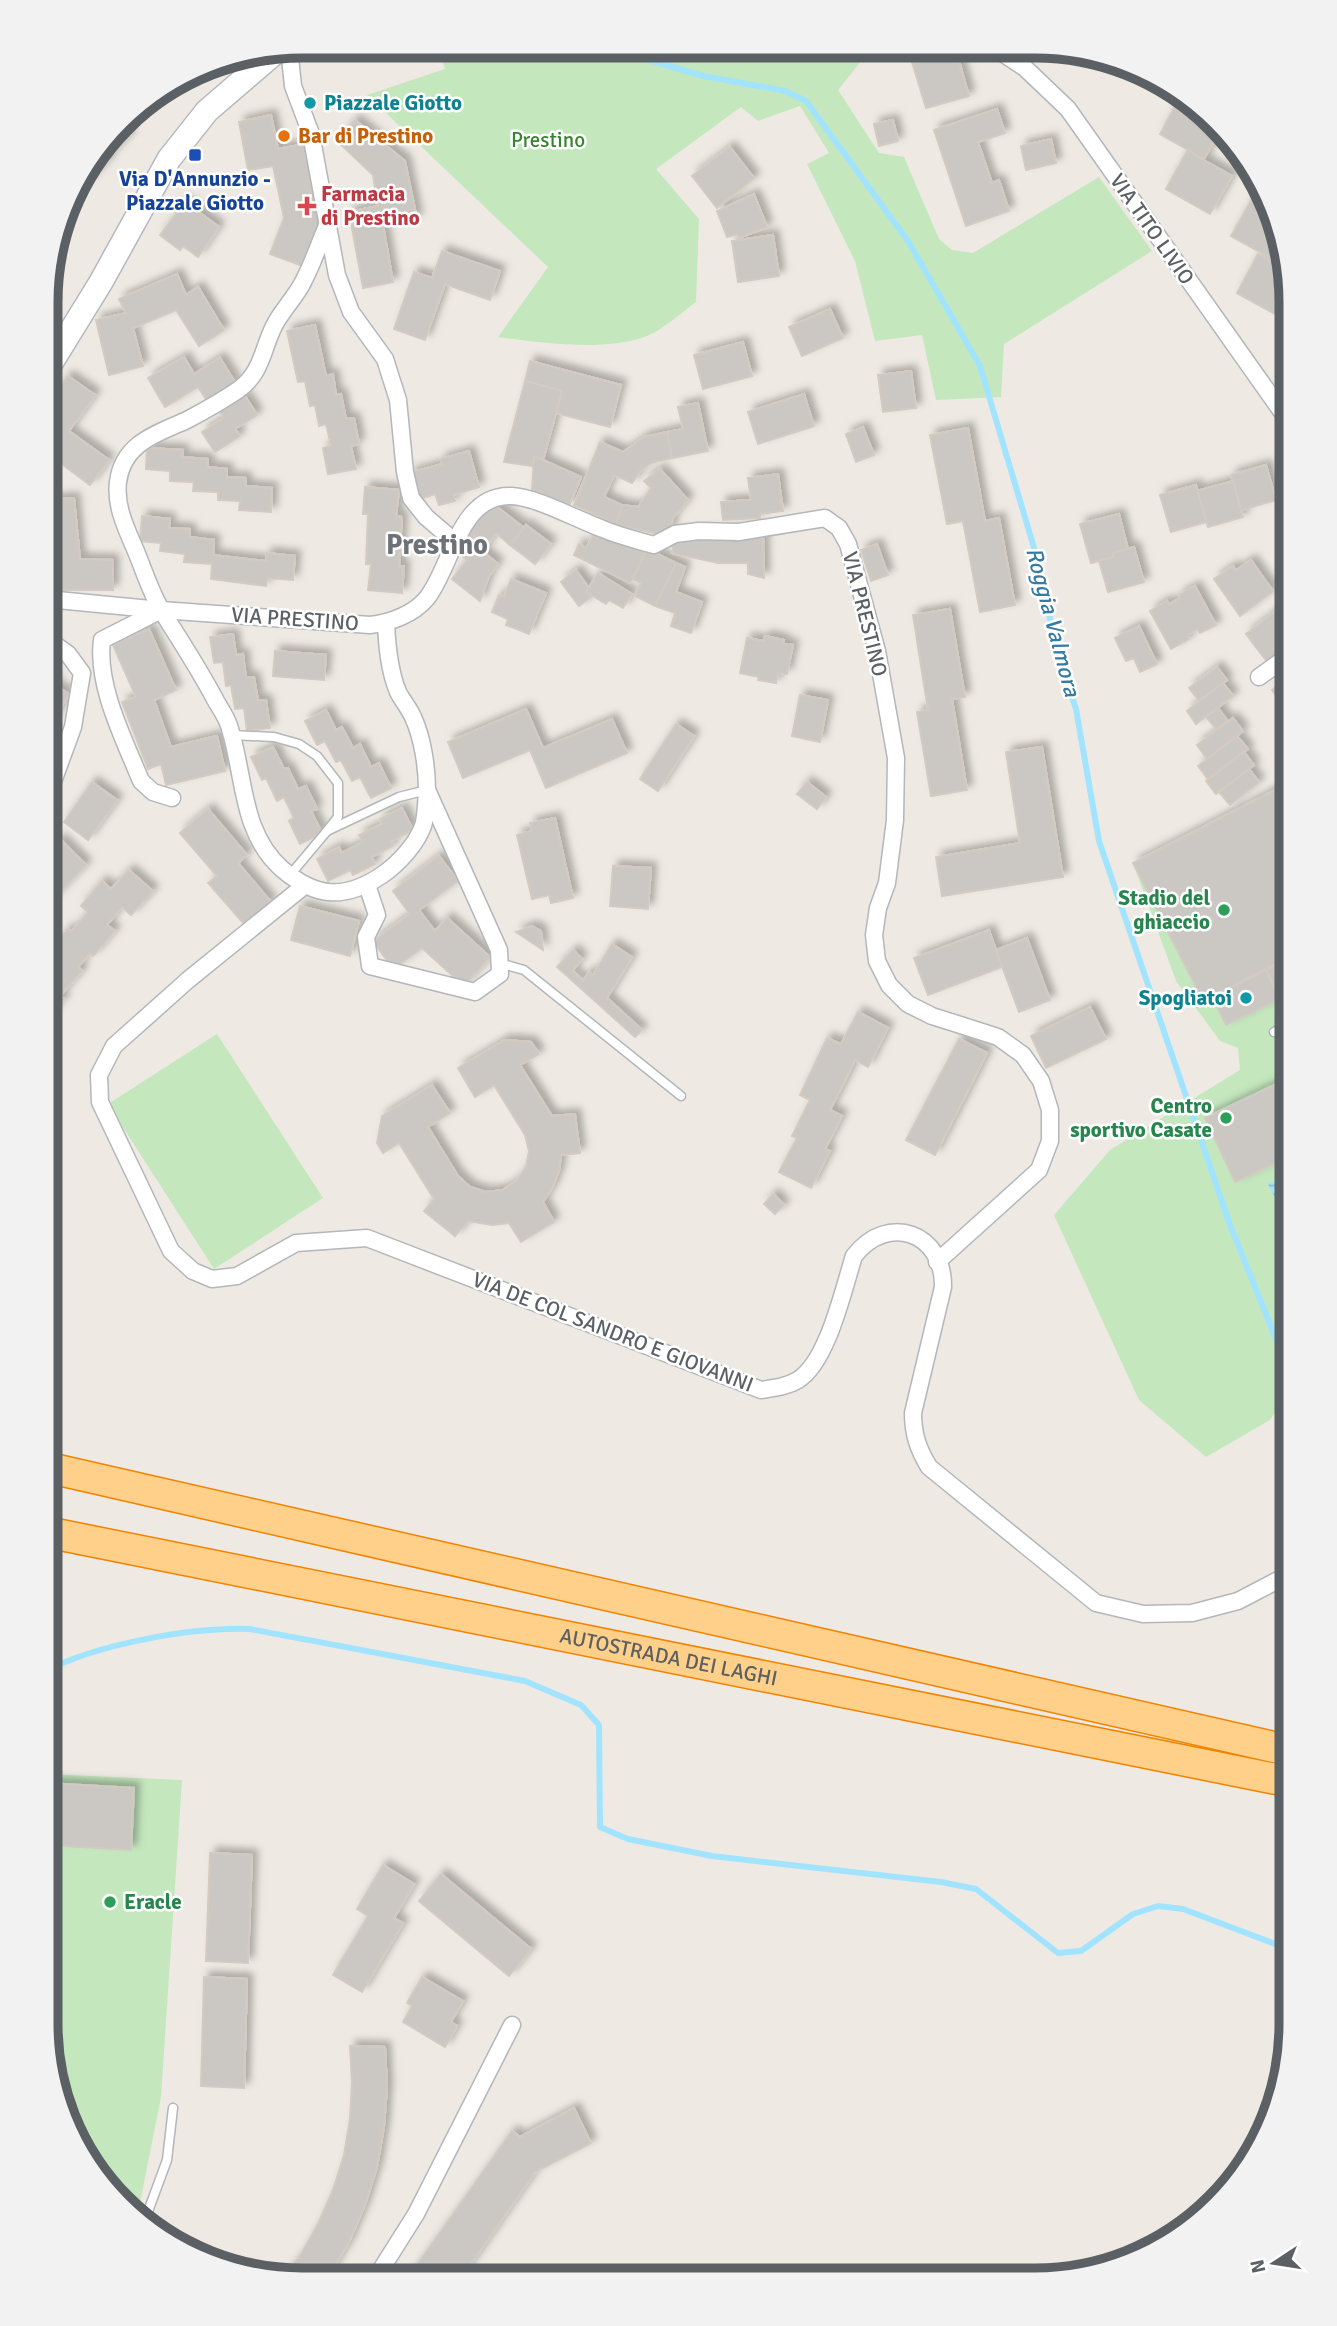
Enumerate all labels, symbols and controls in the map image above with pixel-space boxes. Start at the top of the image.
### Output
place label: Piazzale Giotto [324,90,462,116]
marker: Piazzale Giotto [302,95,318,111]
place label: Bar di Prestino [298,123,433,149]
park label: Prestino [511,127,585,153]
marker: Bar di Prestino [276,128,292,144]
marker: Via D'Annunzio - Piazzale Giotto [187,147,203,163]
place label: Via D'Annunzio - Piazzale Giotto [119,166,271,216]
street label: VIA TITO LIVIO [1104,169,1200,289]
place label: Farmacia di Prestino [321,181,420,231]
marker: Farmacia di Prestino [299,198,315,214]
district label: Prestino [386,528,488,562]
water label: Roggia Valmora [1019,544,1087,701]
street label: VIA PRESTINO [837,549,893,679]
street label: VIA PRESTINO [230,602,360,636]
place label: Stadio del ghiaccio [1118,885,1210,935]
marker: Stadio del ghiaccio [1216,902,1232,918]
place label: Spogliatoi [1139,985,1232,1011]
marker: Spogliatoi [1238,990,1254,1006]
place label: Centro sportivo Casate [1070,1093,1212,1143]
marker: Centro sportivo Casate [1218,1110,1234,1126]
street label: VIA DE COL SANDRO E GIOVANNI [469,1266,757,1398]
street label: AUTOSTRADA DEI LAGHI [558,1622,780,1692]
place label: Eracle [124,1889,182,1915]
marker: Eracle [102,1894,118,1910]
north arrow [1239,2228,1309,2298]
text: N [1245,2257,1271,2275]

